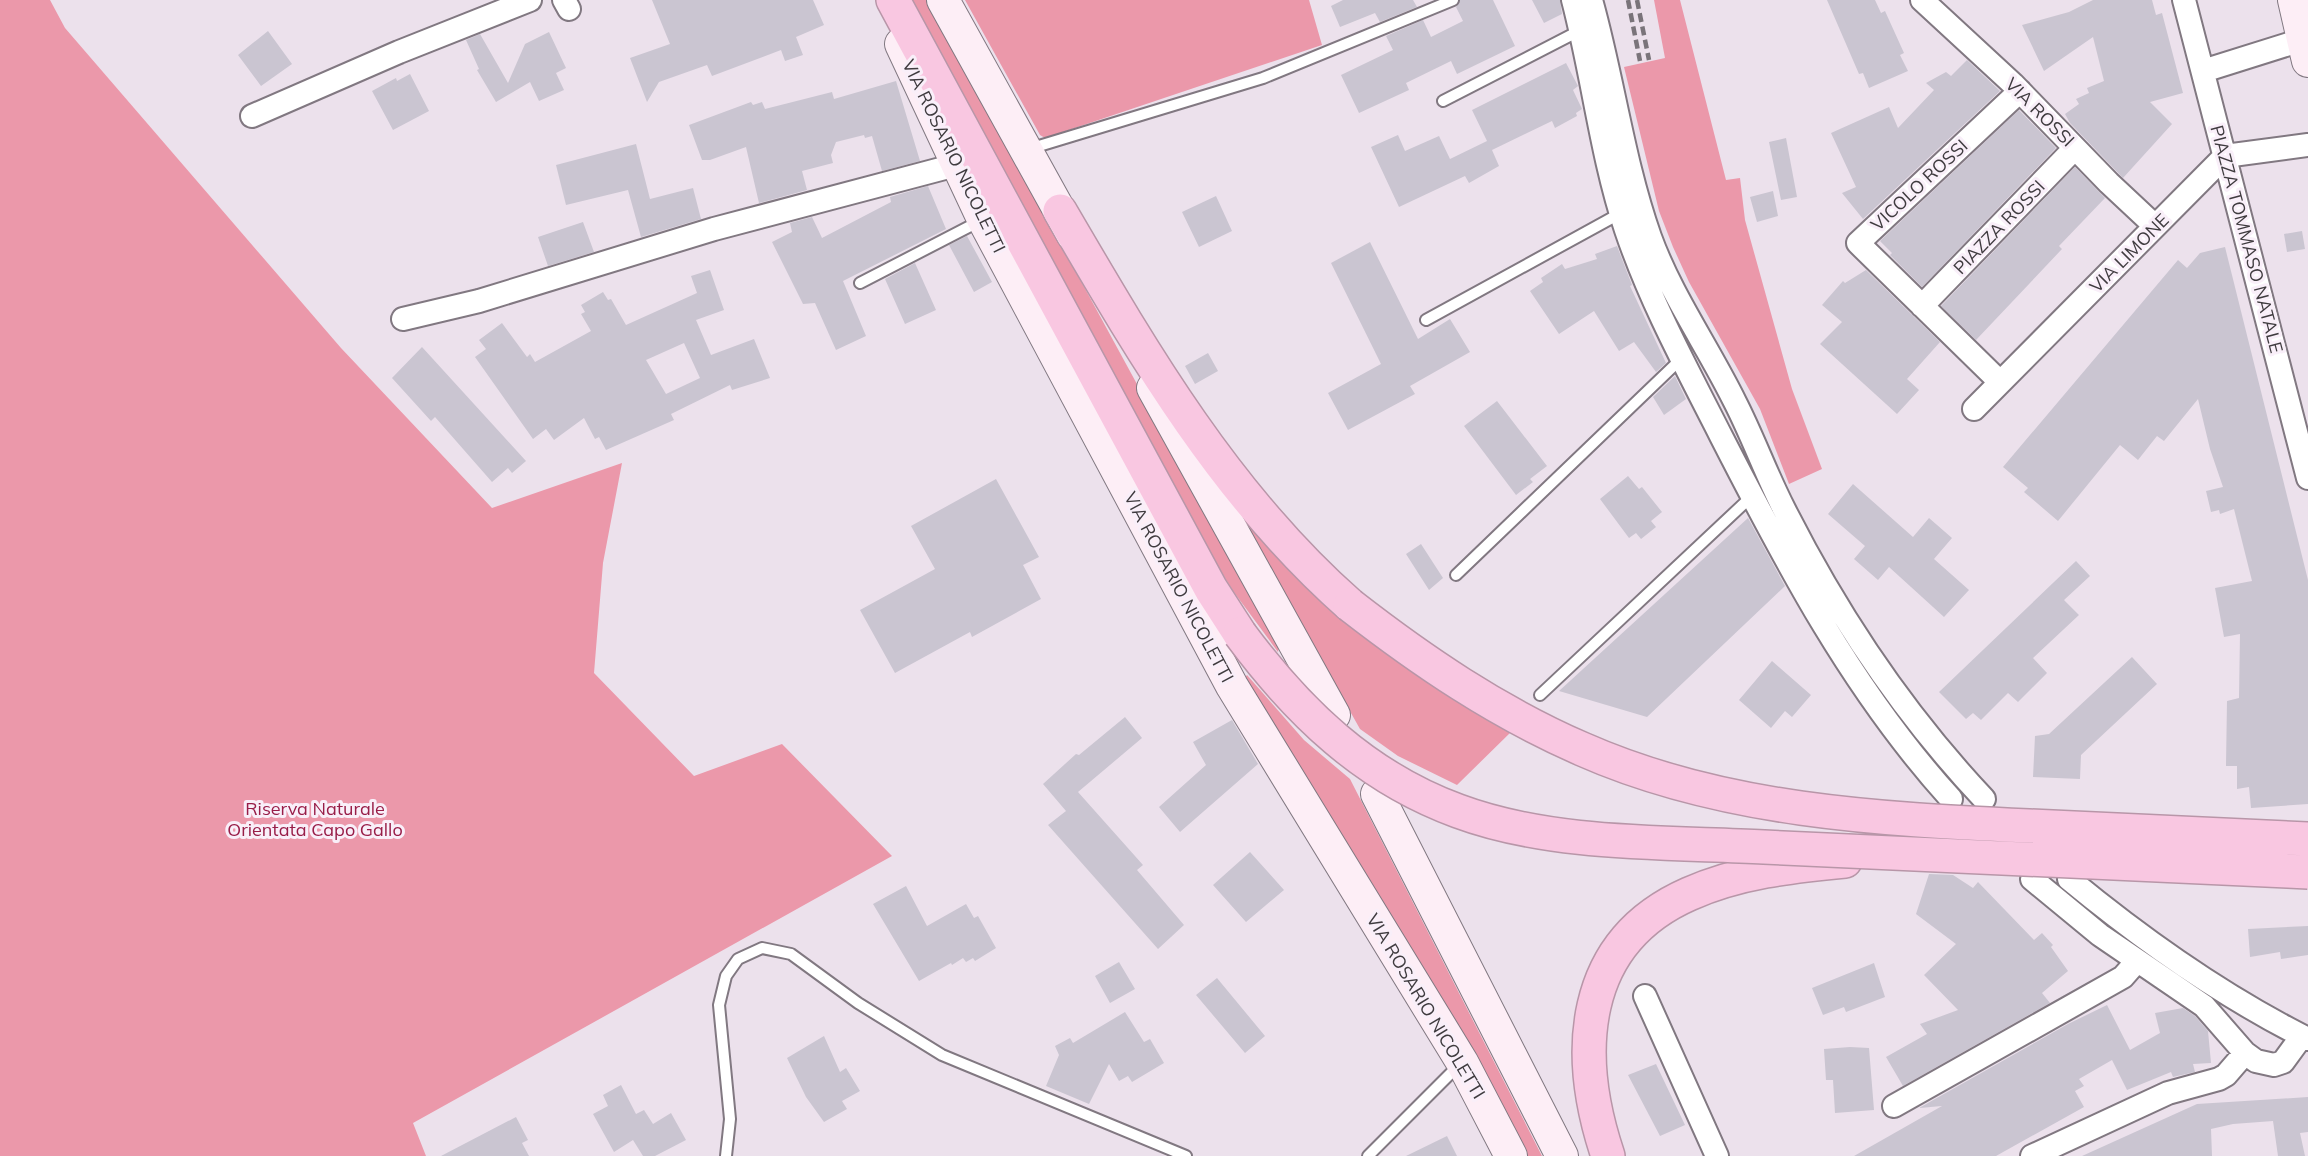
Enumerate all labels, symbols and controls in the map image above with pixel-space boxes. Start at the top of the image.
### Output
street label: VIA ROSARIO NICOLETTI [897,56,1011,256]
street label: VIA ROSSI [2001,73,2079,151]
street label: PIAZZA TOMMASO NATALE [2206,123,2288,355]
street label: VICOLO ROSSI [1866,134,1972,236]
street label: PIAZZA ROSSI [1948,175,2050,279]
street label: VIA LIMONE [2084,208,2174,298]
street label: VIA ROSARIO NICOLETTI [1119,488,1239,686]
park label: Riserva Naturale Orientata Capo Gallo [227,797,403,841]
street label: VIA ROSARIO NICOLETTI [1361,909,1491,1103]

